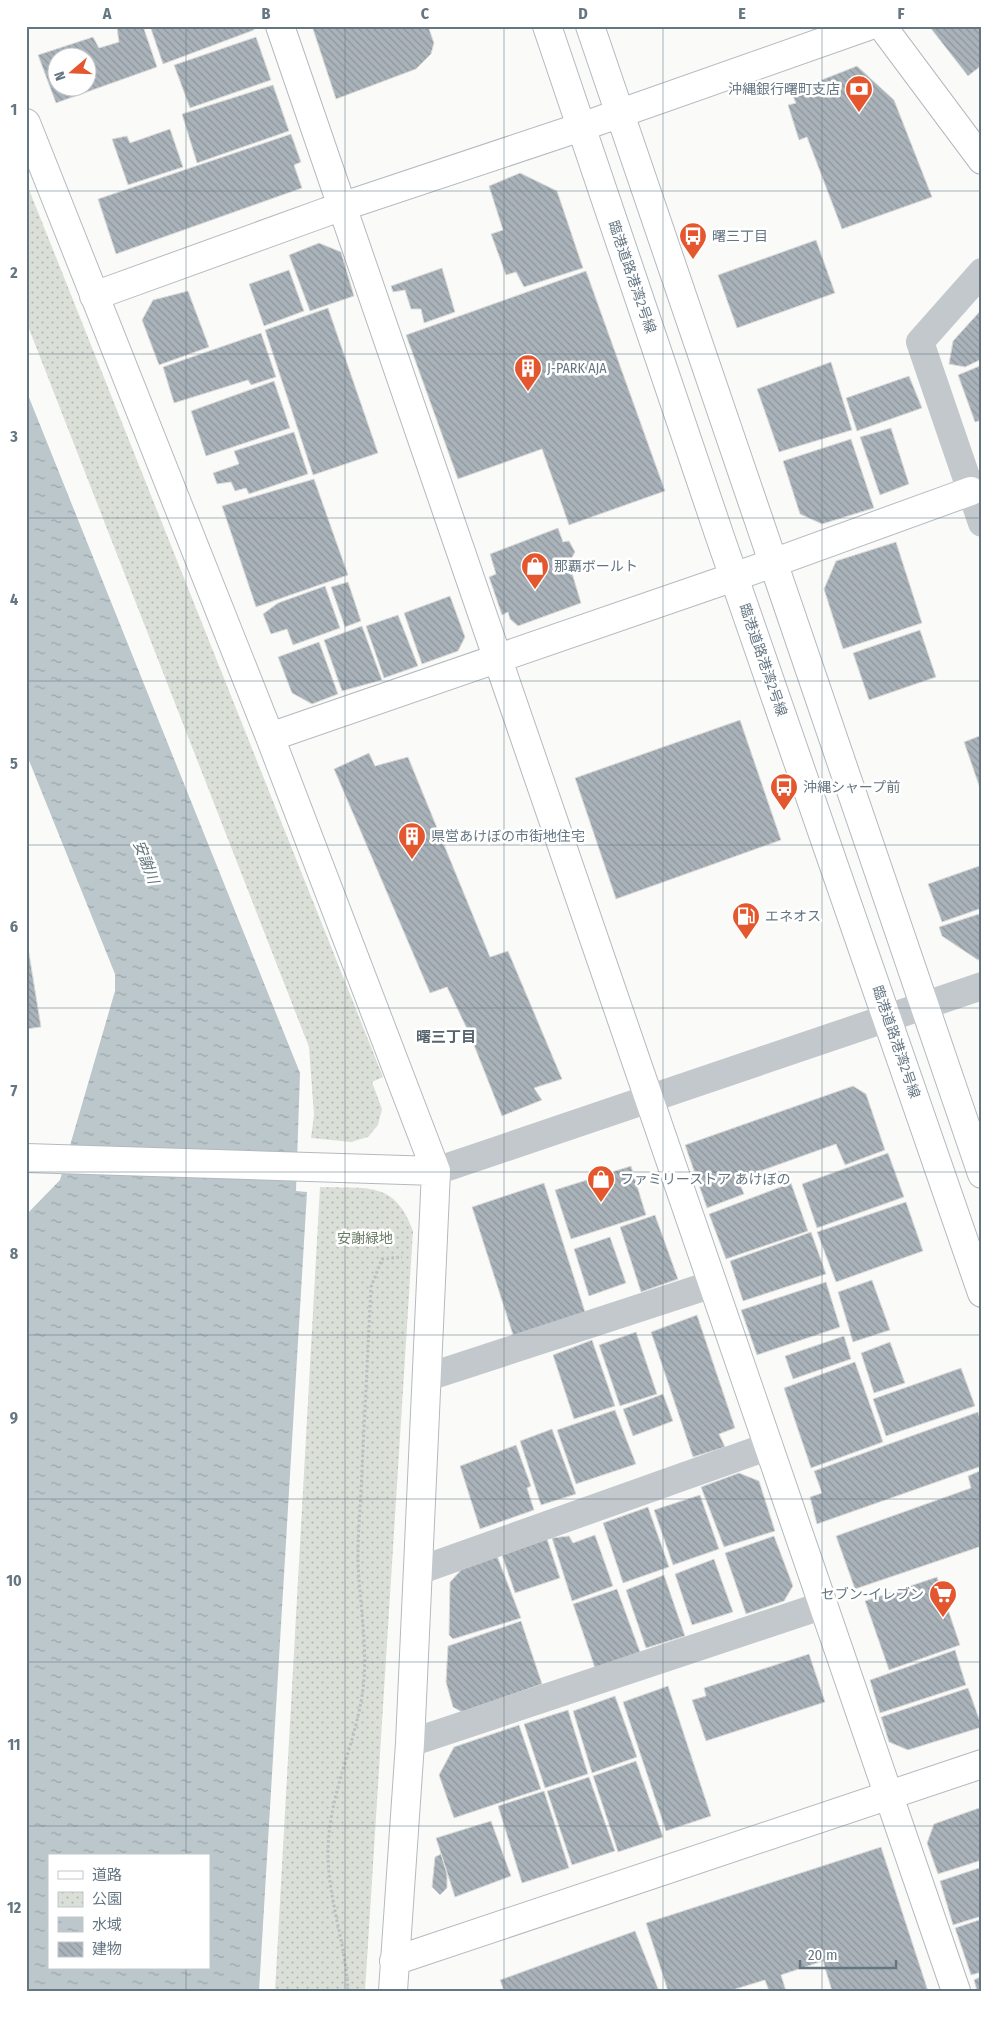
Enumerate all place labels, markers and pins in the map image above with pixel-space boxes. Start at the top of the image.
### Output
bank icon: 沖縄銀行曙町支店 [844,74,874,113]
place label: 沖縄銀行曙町支店 [728,81,840,98]
bus stop icon: 曙三丁目 [678,221,708,260]
place label: 曙三丁目 [712,228,768,245]
building icon: J-PARK AJA [513,353,543,392]
place label: J-PARK AJA [547,360,607,377]
shop icon: 那覇ボールト [520,551,550,590]
place label: 那覇ボールト [554,558,638,575]
bus stop icon: 沖縄シャープ前 [769,772,799,811]
place label: 沖縄シャープ前 [803,779,900,796]
building icon: 県営あけぼの市街地住宅 [397,821,427,860]
place label: 県営あけぼの市街地住宅 [431,828,585,845]
fuel station icon: エネオス [731,901,761,940]
place label: エネオス [765,908,821,925]
shop icon: ファミリーストア あけぼの [586,1164,616,1203]
place label: ファミリーストア あけぼの [620,1171,791,1188]
supermarket icon: セブン-イレブン [928,1579,958,1618]
place label: セブン-イレブン [821,1586,924,1603]

